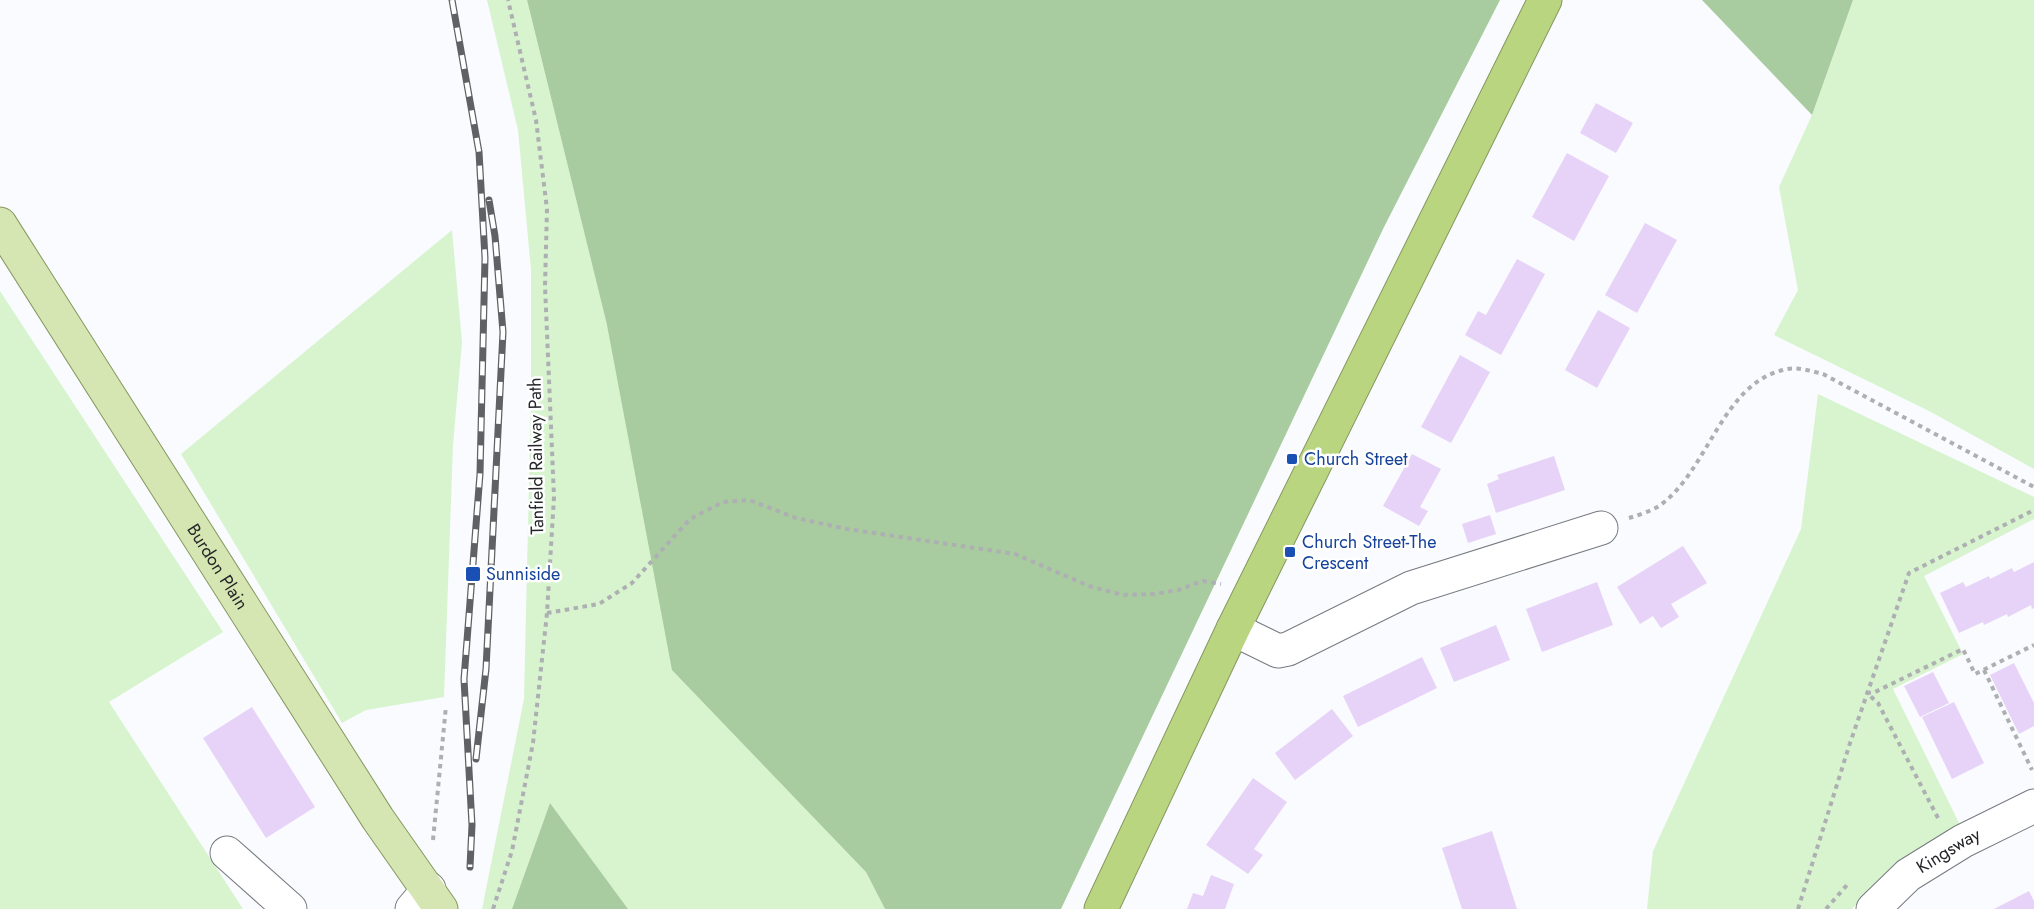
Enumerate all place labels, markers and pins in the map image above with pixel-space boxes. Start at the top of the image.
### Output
place label: Church Street [1304,446,1408,472]
marker: Church Street [1285,452,1299,466]
place label: Church Street-The Crescent [1302,529,1436,576]
marker: Church Street-The Crescent [1283,545,1297,559]
place label: Sunniside [486,561,560,587]
marker: Sunniside [464,565,482,583]

